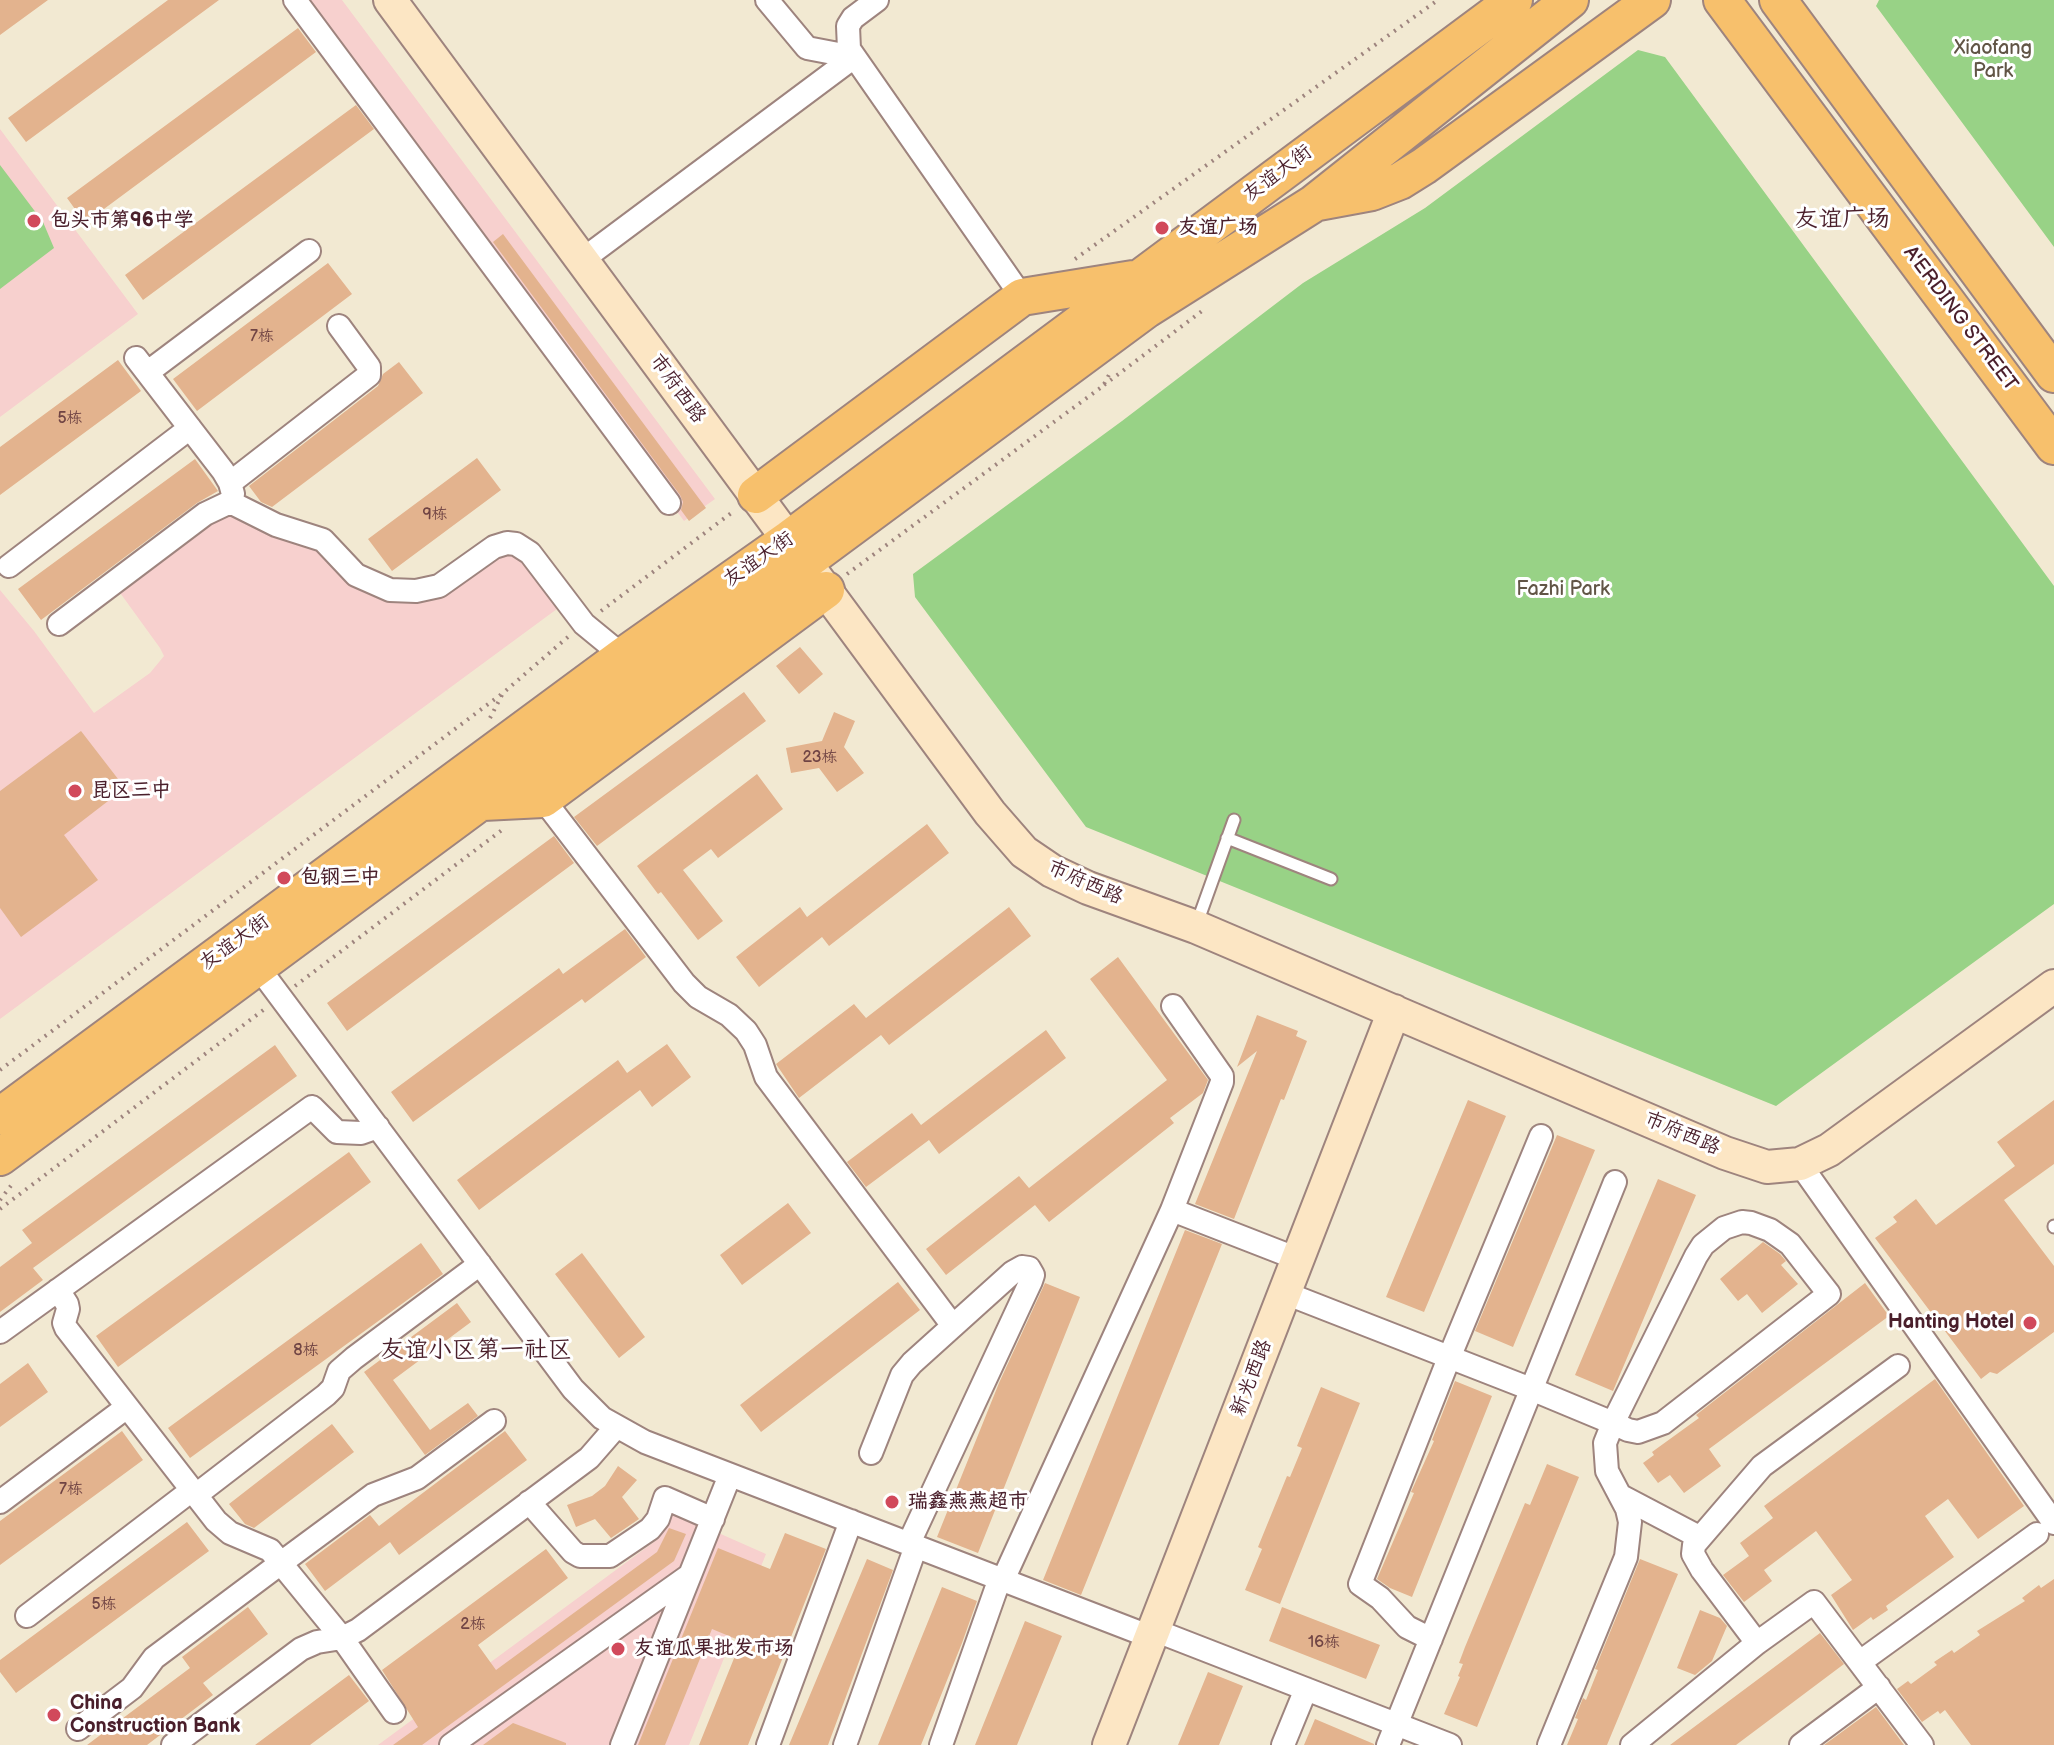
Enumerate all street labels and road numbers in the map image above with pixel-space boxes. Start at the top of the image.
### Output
street label: 友谊大街 [1239,140,1317,208]
street label: A'ERDING STREET [1898,242,2022,396]
street label: 市府西路 [644,350,710,428]
street label: 友谊大街 [719,527,799,593]
street label: 市府西路 [1044,856,1126,910]
street label: 友谊大街 [196,910,274,976]
street label: 市府西路 [1640,1107,1724,1161]
street label: 新光西路 [1226,1336,1278,1420]

